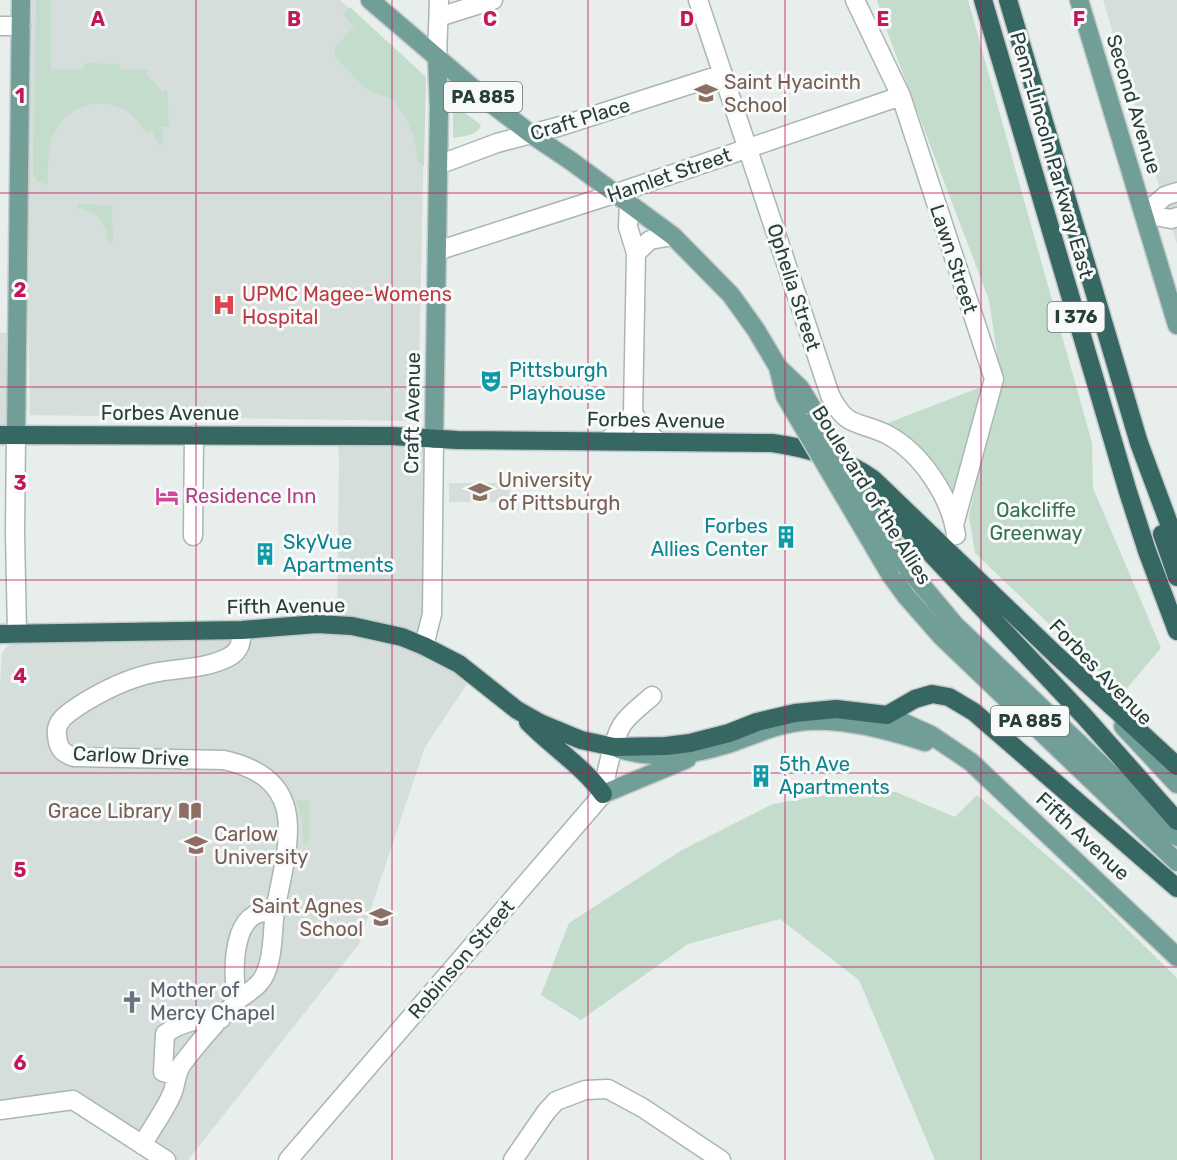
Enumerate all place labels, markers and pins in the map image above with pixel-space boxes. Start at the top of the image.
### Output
place label: Saint Hyacinth School [724,70,861,117]
school or university icon: Saint Hyacinth School [693,80,719,106]
place label: UPMC Magee-Womens Hospital [242,282,452,329]
hospital icon: UPMC Magee-Womens Hospital [211,292,237,318]
place label: Pittsburgh Playhouse [509,358,608,405]
theatre icon: Pittsburgh Playhouse [478,368,504,394]
place label: University of Pittsburgh [498,468,620,515]
school or university icon: University of Pittsburgh [467,479,493,505]
hotel icon: Residence Inn [154,483,180,509]
place label: Residence Inn [185,484,316,508]
place label: Forbes Allies Center [651,514,768,561]
building icon: Forbes Allies Center [773,524,799,550]
place label: SkyVue Apartments [283,530,394,577]
building icon: SkyVue Apartments [252,541,278,567]
place label: 5th Ave Apartments [779,752,890,799]
building icon: 5th Ave Apartments [748,763,774,789]
library icon: Grace Library [177,798,203,824]
place label: Grace Library [48,799,172,823]
place label: Carlow University [214,822,308,869]
school or university icon: Carlow University [183,832,209,858]
place label: Saint Agnes School [252,894,363,941]
school or university icon: Saint Agnes School [368,904,394,930]
place label: Mother of Mercy Chapel [150,978,275,1025]
church icon: Mother of Mercy Chapel [119,989,145,1015]

